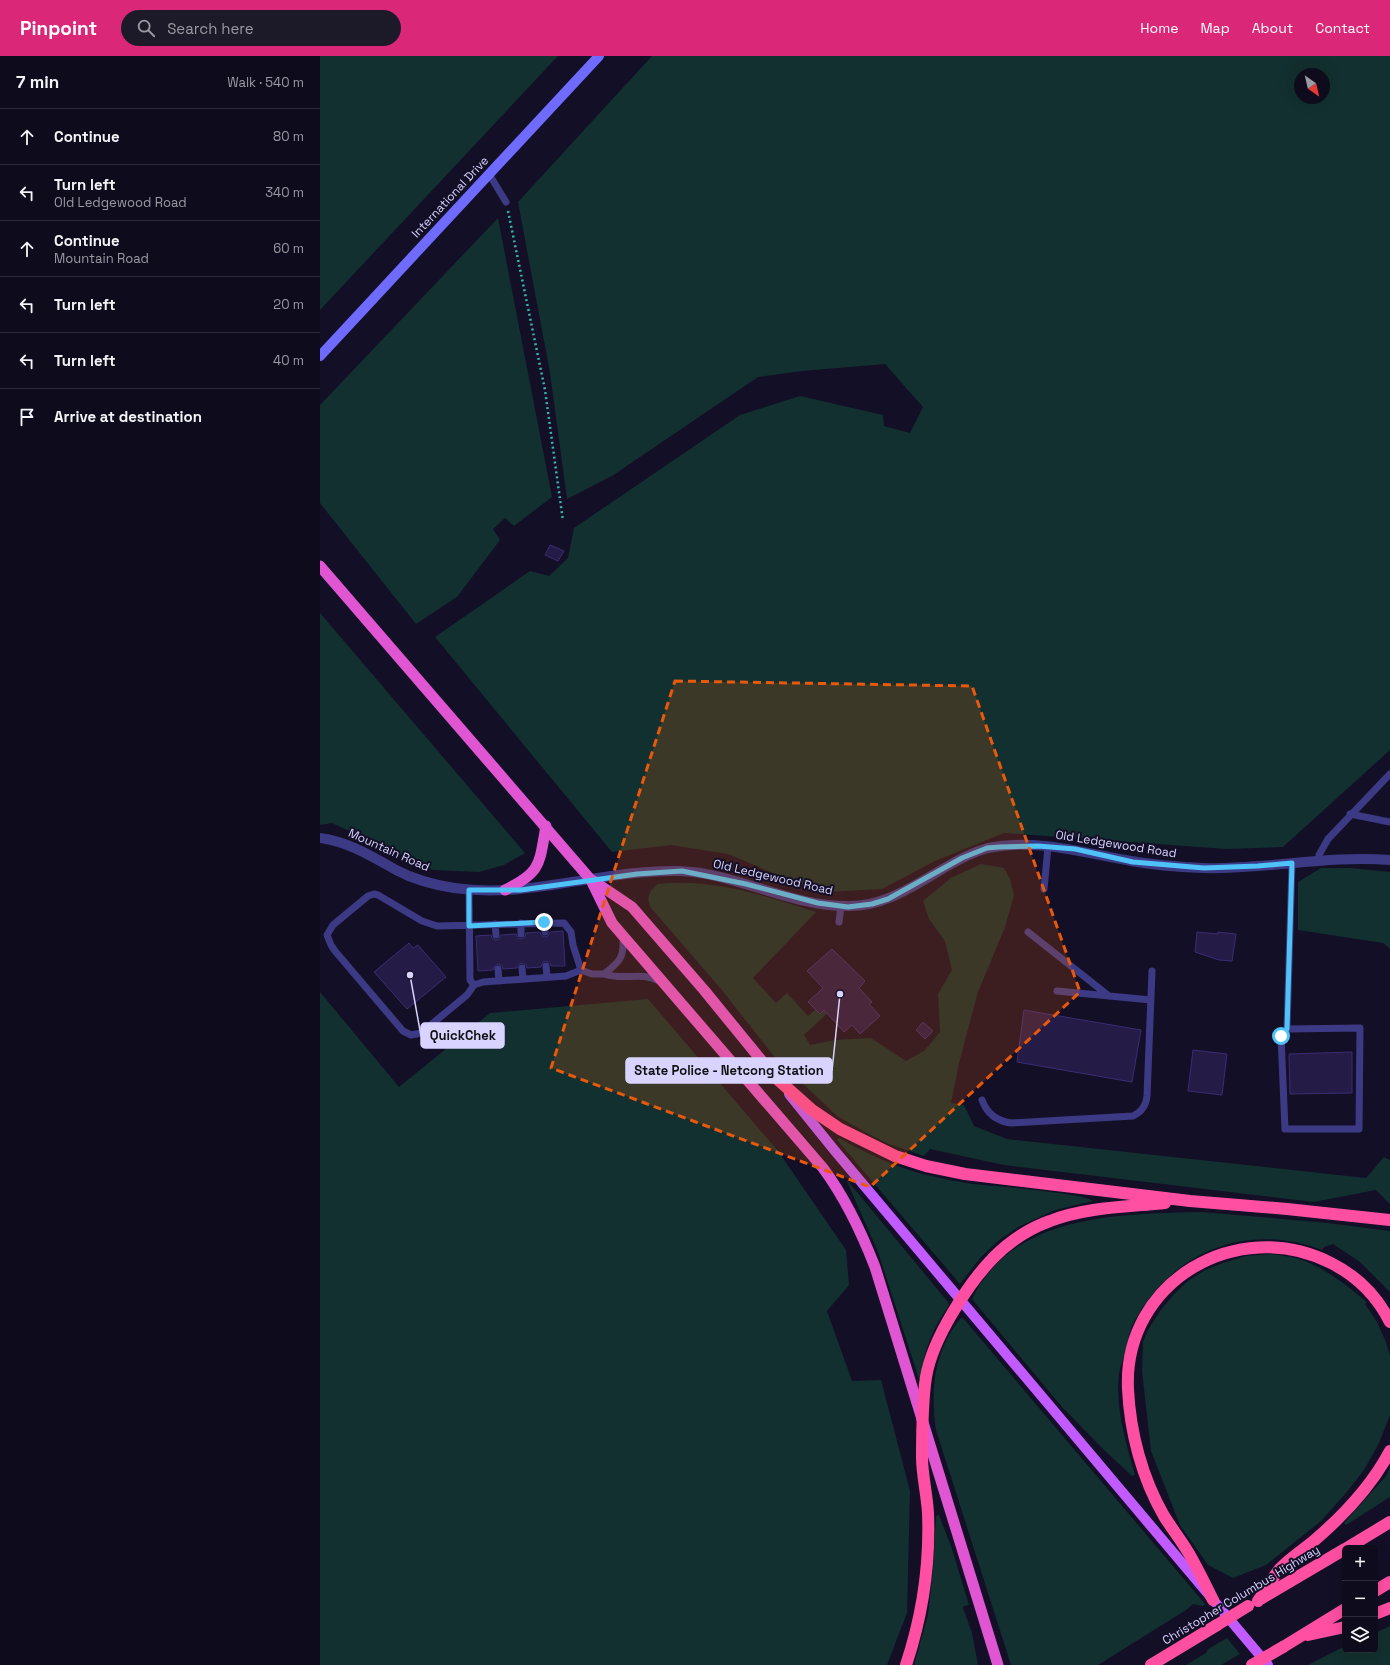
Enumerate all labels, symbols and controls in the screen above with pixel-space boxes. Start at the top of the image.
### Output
search box [121,10,401,46]
text: Pinpoint [20,16,97,41]
icon: search [135,17,157,39]
text: Search here [167,19,254,38]
text: Home [1140,19,1178,37]
text: Map [1200,19,1230,37]
text: About [1252,19,1293,37]
text: Contact [1315,19,1370,37]
north arrow [1294,68,1330,104]
text: 7 min [16,71,59,93]
text: Walk · 540 m [227,74,304,91]
icon: ahead [16,126,38,148]
text: Continue [54,127,120,146]
text: 80 m [273,128,304,145]
street label: International Drive [408,153,492,241]
text: Turn left [54,175,116,194]
icon: left [16,182,38,204]
text: 340 m [265,184,304,201]
text: Old Ledgewood Road [54,194,187,211]
text: Continue [54,231,120,250]
icon: ahead [16,238,38,260]
text: 60 m [273,240,304,257]
text: Mountain Road [54,250,149,267]
icon: left [16,294,38,316]
text: Turn left [54,295,116,314]
text: 20 m [273,296,304,313]
icon: left [16,350,38,372]
text: Turn left [54,351,116,370]
text: 40 m [273,352,304,369]
icon: arrive [16,406,38,428]
text: Arrive at destination [54,407,202,426]
street label: Mountain Road [346,825,432,875]
street label: Old Ledgewood Road [1054,827,1178,861]
street label: Old Ledgewood Road [712,855,834,899]
route end [535,913,553,931]
callout: QuickChek [421,1023,504,1048]
text: QuickChek [430,1027,497,1044]
route start [1272,1027,1290,1045]
callout: State Police - Netcong Station [626,1058,832,1083]
text: State Police - Netcong Station [634,1062,824,1079]
street label: Christopher Columbus Highway [1159,1542,1323,1648]
map controls [1342,1545,1378,1653]
button: + [1342,1545,1378,1581]
button: − [1342,1581,1378,1617]
button: layers [1342,1617,1378,1653]

